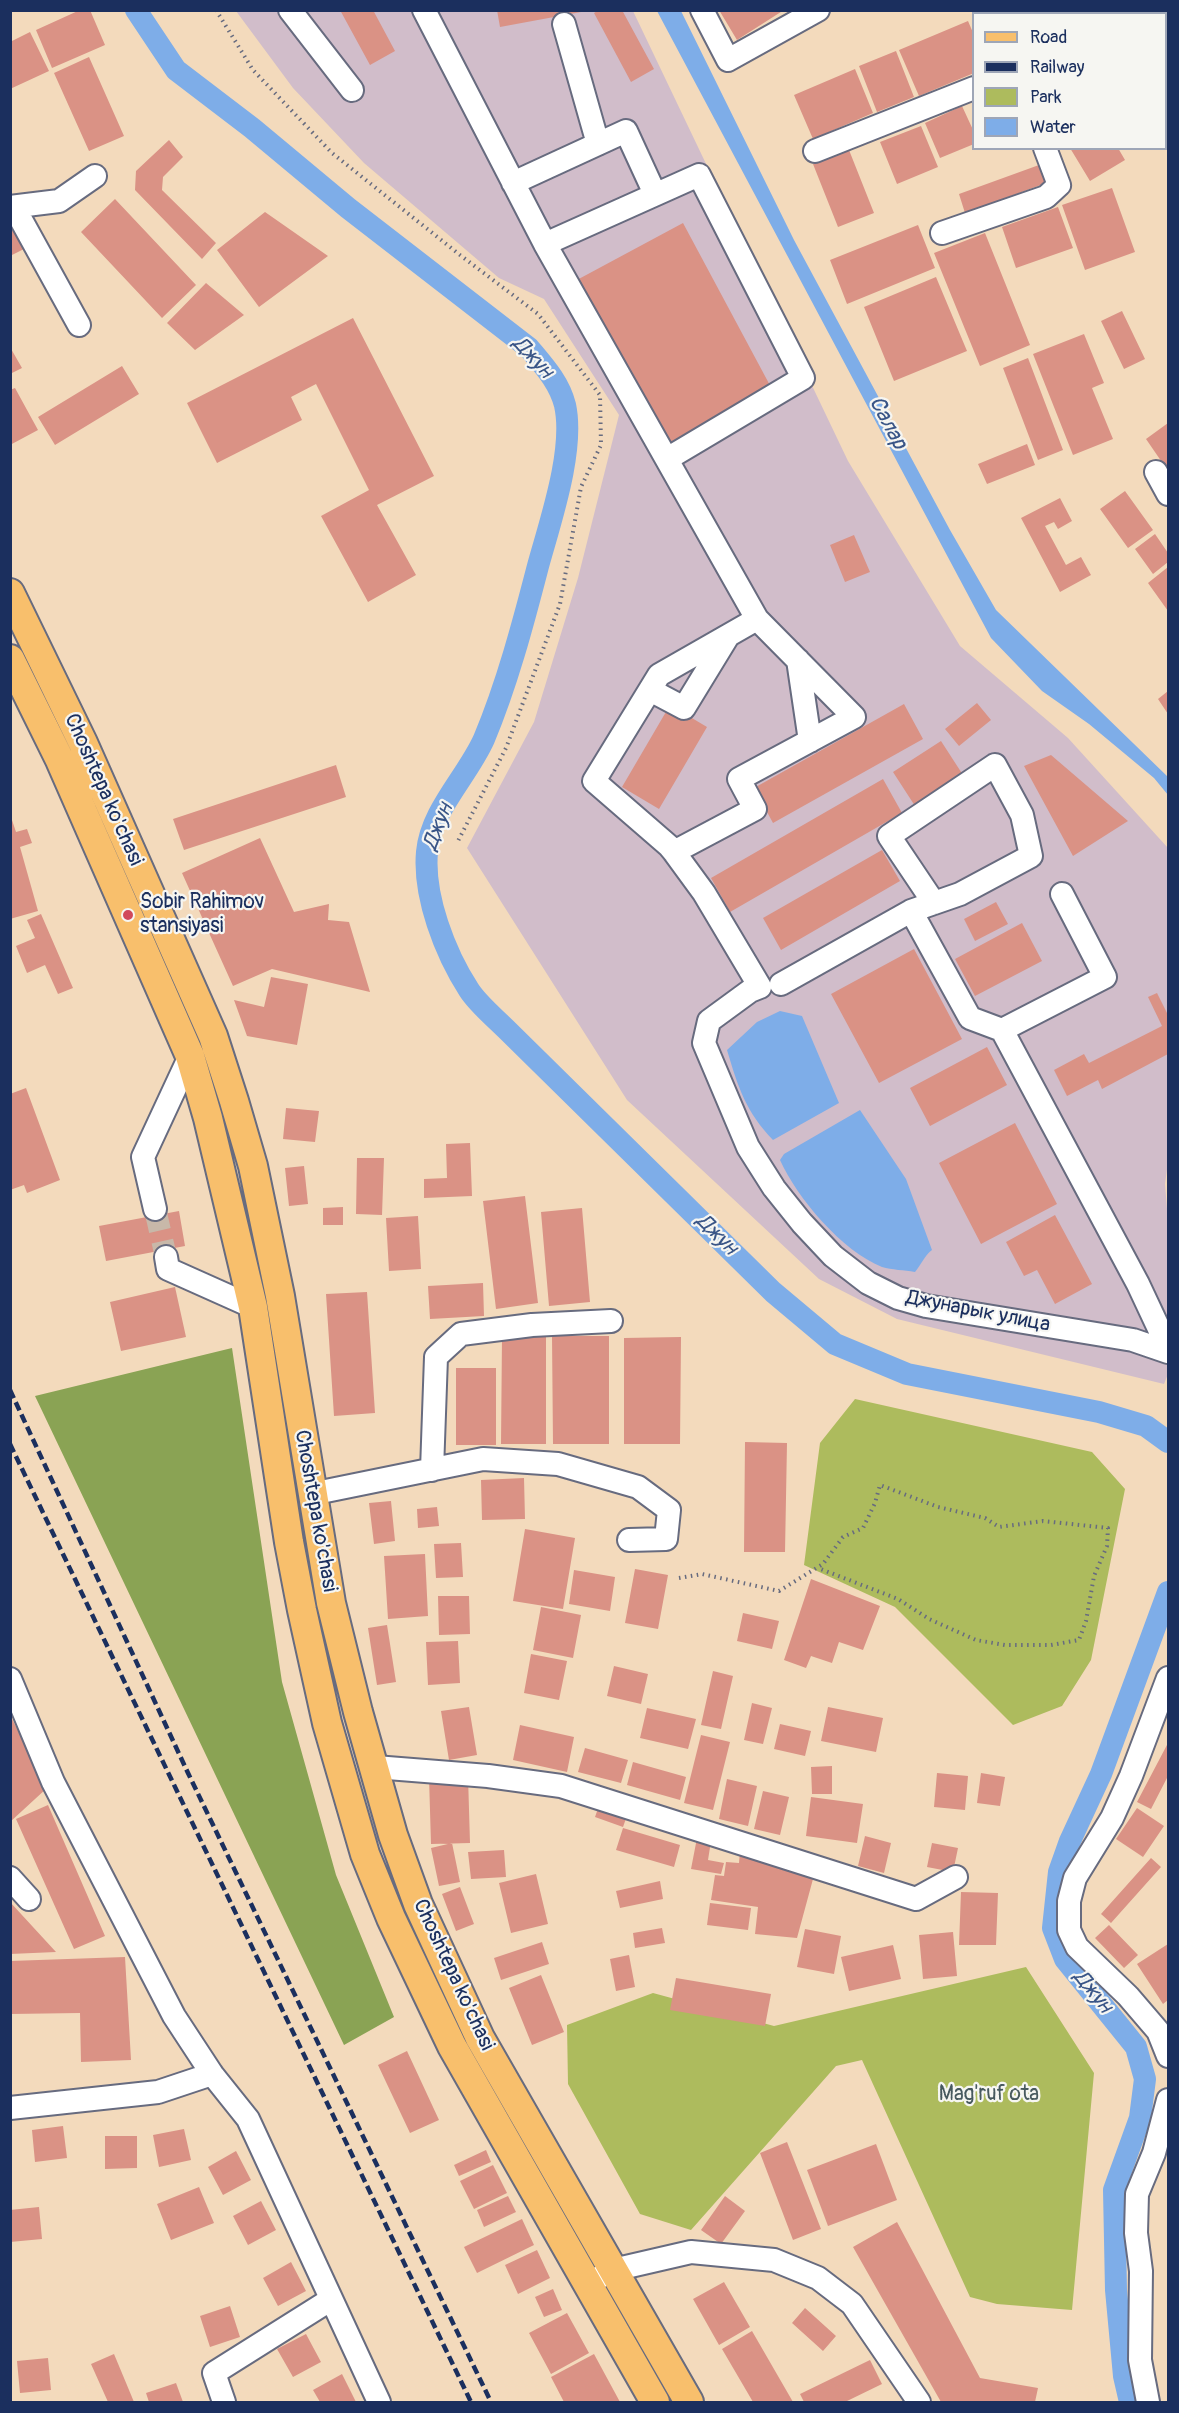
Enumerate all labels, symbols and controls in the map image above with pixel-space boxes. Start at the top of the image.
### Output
legend [972,12,1167,150]
text: Road [1030,26,1067,49]
text: Railway [1030,56,1085,79]
text: Park [1030,86,1062,109]
text: Water [1030,116,1076,139]
water label: Джун [506,332,558,384]
water label: Салар [862,392,912,454]
street label: Choshtepa ko'chasi [58,710,148,870]
water label: Джун [418,800,460,854]
place label: Sobir Rahimov stansiyasi [140,890,264,940]
marker: Sobir Rahimov stansiyasi [121,908,135,922]
water label: Джун [690,1209,742,1261]
street label: Джунарык улица [904,1286,1052,1338]
street label: Choshtepa ko'chasi [288,1428,342,1594]
street label: Choshtepa ko'chasi [407,1895,499,2055]
water label: Джун [1067,1965,1117,2019]
park label: Mag'ruf ota [939,2082,1039,2108]

